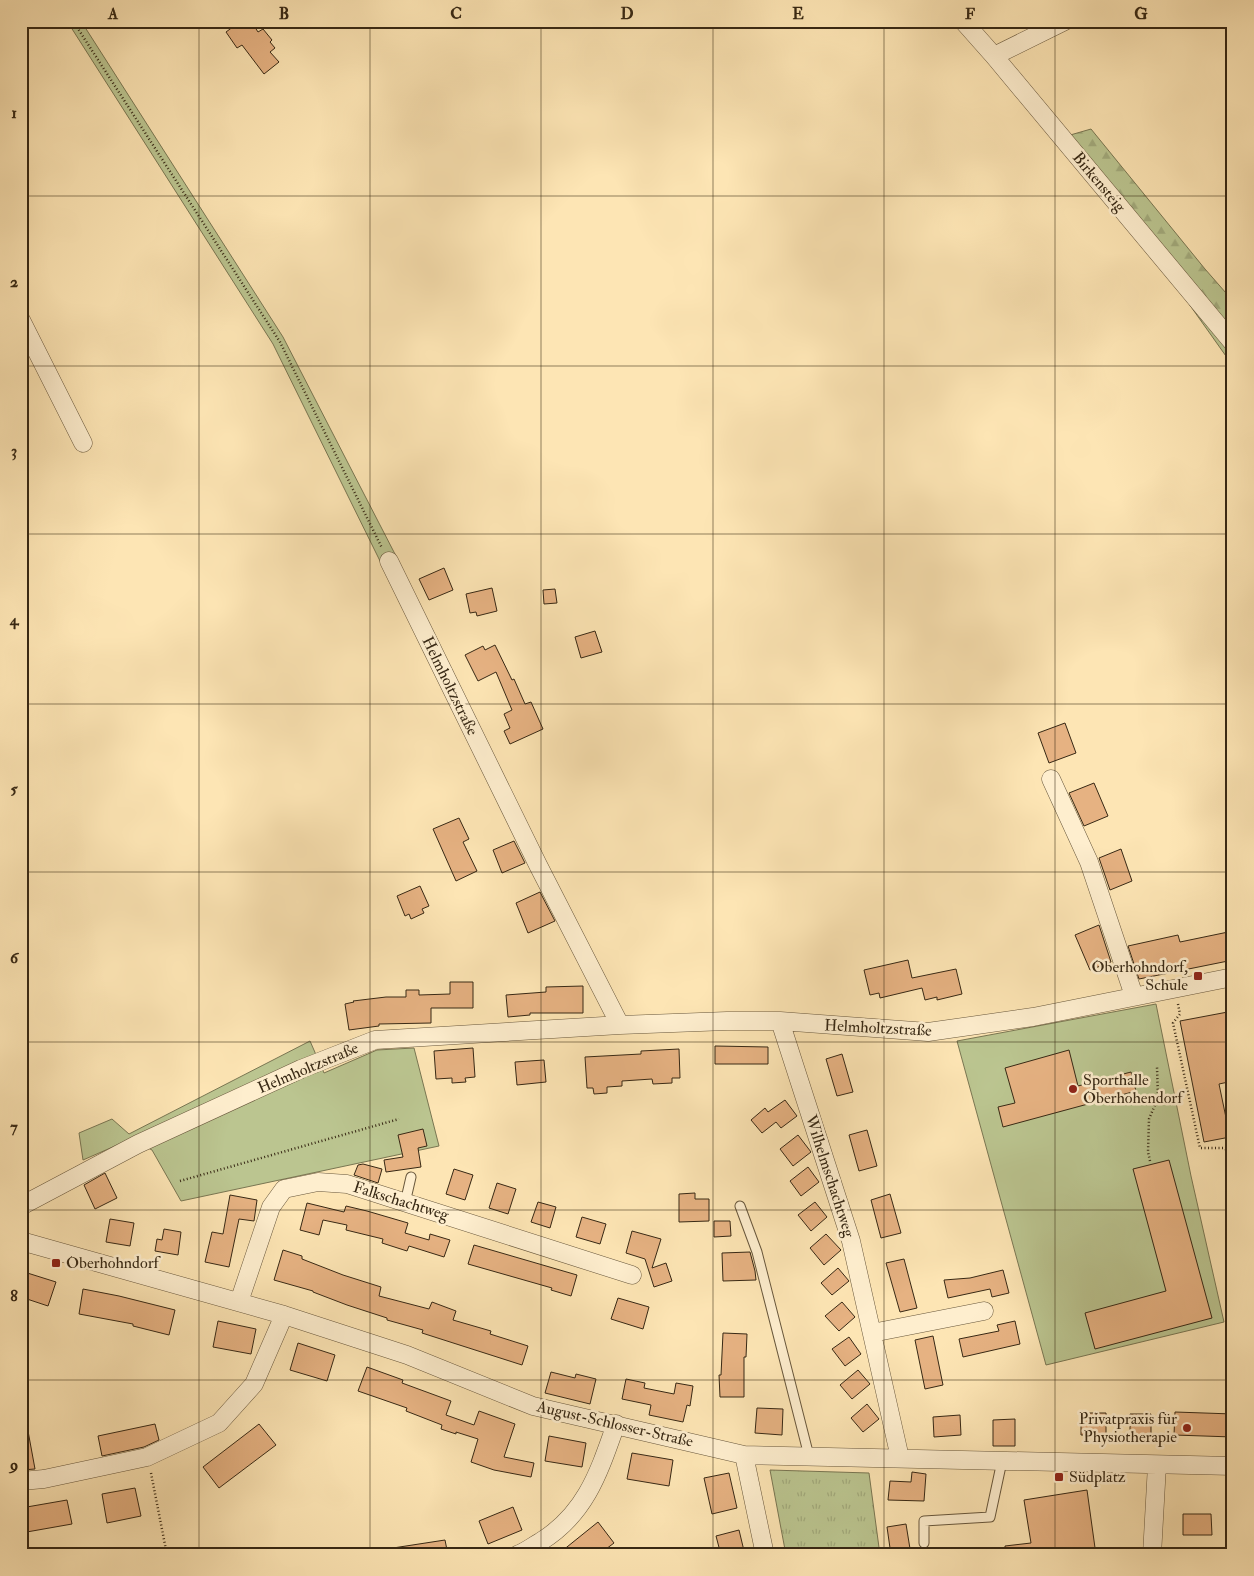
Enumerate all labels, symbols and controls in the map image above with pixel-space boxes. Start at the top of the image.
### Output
text: A [107,4,119,24]
text: B [279,4,289,24]
text: C [450,4,462,24]
text: D [620,4,634,24]
text: E [792,4,804,24]
text: F [965,4,975,24]
text: G [1134,4,1148,24]
text: 1 [11,103,17,123]
street label: Birkensteig [1068,148,1131,217]
text: 2 [10,272,18,292]
text: 3 [11,441,17,461]
text: 4 [9,610,20,630]
street label: Helmholtzstraße [417,633,483,739]
text: 5 [10,779,18,799]
text: 6 [10,948,20,968]
place label: Oberhohndorf, Schule [1092,957,1188,995]
marker: Oberhohndorf, Schule [1192,970,1204,982]
street label: Helmholtzstraße [824,1015,933,1041]
street label: Helmholtzstraße [255,1038,362,1098]
place label: Sporthalle Oberhohendorf [1083,1070,1185,1108]
marker: Sporthalle Oberhohendorf [1067,1083,1079,1095]
street label: Wilhelmschachtweg [800,1111,860,1241]
text: 7 [10,1117,18,1137]
street label: Falkschachtweg [351,1177,452,1225]
place label: Oberhohndorf [66,1253,162,1273]
marker: Oberhohndorf [50,1257,62,1269]
text: 8 [10,1286,18,1306]
street label: August-Schlosser-Straße [534,1396,695,1452]
place label: Privatpraxis für Physiotherapie [1079,1409,1177,1448]
marker: Privatpraxis für Physiotherapie [1181,1422,1193,1434]
text: 9 [8,1455,18,1475]
place label: Südplatz [1069,1467,1126,1488]
marker: Südplatz [1053,1471,1065,1483]

